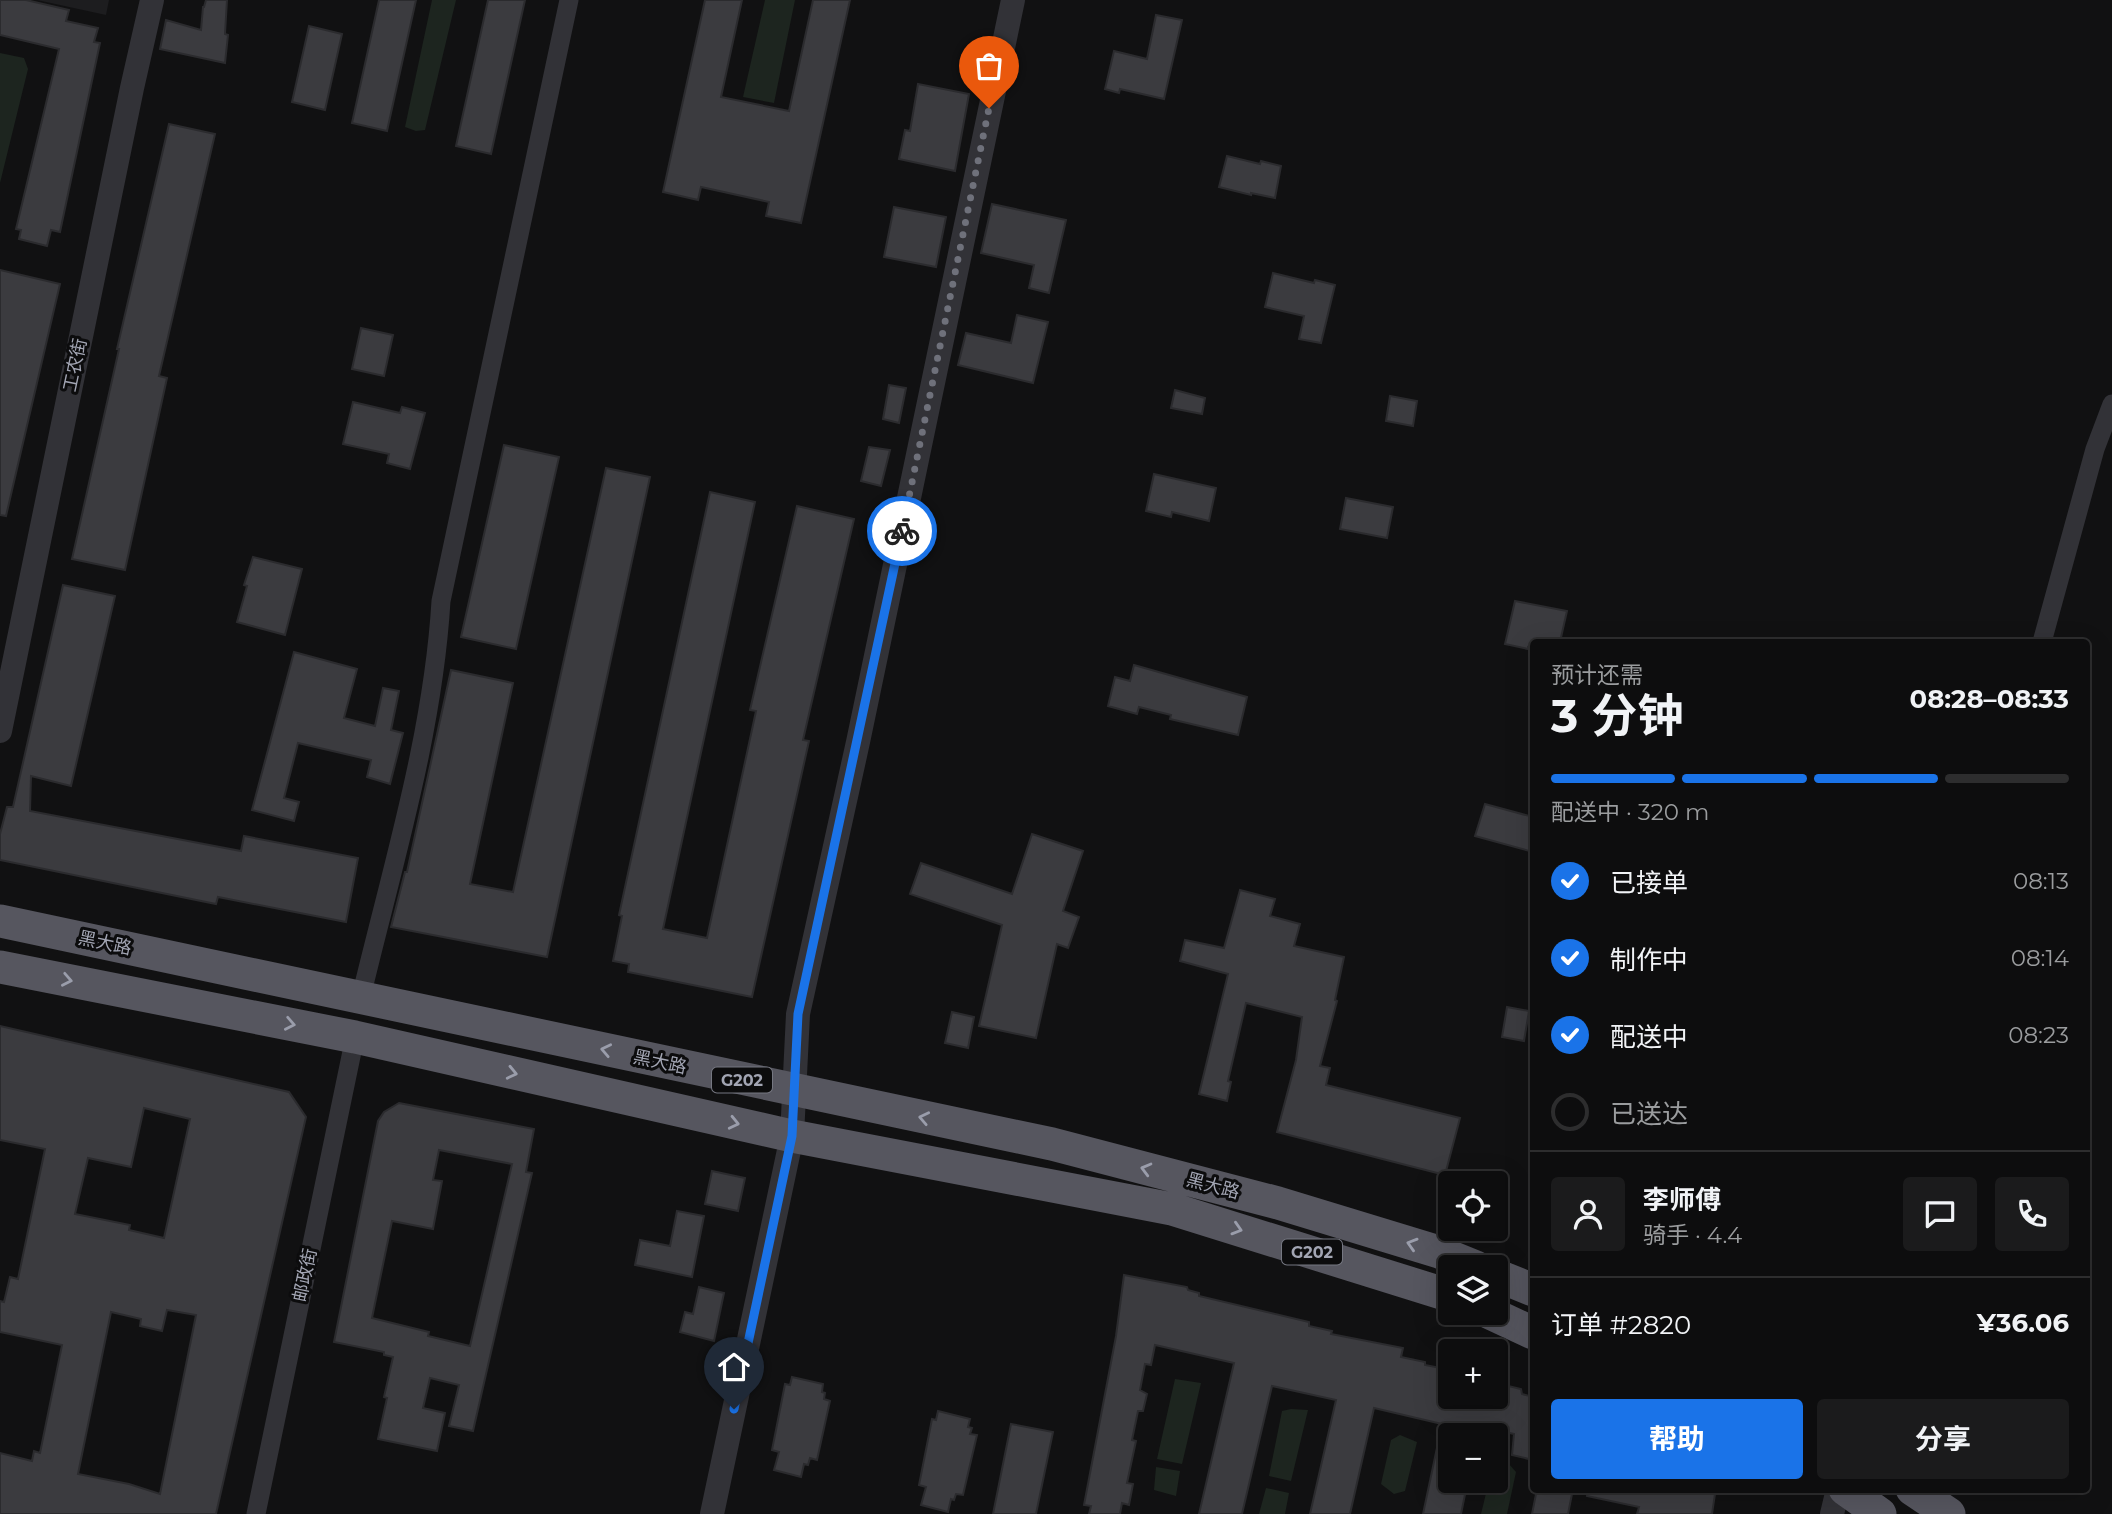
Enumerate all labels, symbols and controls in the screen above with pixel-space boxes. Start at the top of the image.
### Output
pin [959,36,1019,108]
icon: bag [970,47,1008,85]
street label: 工农街 [59,336,91,394]
courier [867,496,937,566]
icon: bike [883,512,921,550]
text: 预计还需 [1551,661,1643,689]
text: 08:28–08:33 [1909,683,2069,715]
text: 3 分钟 [1551,687,1683,744]
text: 配送中 · 320 m [1551,798,1709,826]
icon: check [1551,862,1589,900]
text: 已接单 [1610,867,1688,899]
text: 08:13 [2013,867,2069,895]
street label: 黑大路 [76,927,134,959]
icon: check [1551,939,1589,977]
text: 制作中 [1610,944,1688,976]
text: 08:14 [2011,944,2069,972]
one-way arrow [61,972,73,987]
one-way arrow [284,1016,296,1031]
icon: check [1551,1016,1589,1054]
text: 配送中 [1610,1021,1688,1053]
text: 08:23 [2008,1021,2069,1049]
one-way arrow [600,1044,612,1059]
street label: 黑大路 [631,1046,689,1078]
one-way arrow [506,1065,518,1079]
road number: G202 [712,1068,772,1092]
text: 已送达 [1610,1098,1688,1130]
one-way arrow [918,1111,930,1126]
one-way arrow [728,1115,740,1130]
one-way arrow [1140,1163,1152,1177]
street label: 黑大路 [1184,1168,1242,1204]
map controls [1438,1171,1508,1493]
button: locate [1438,1171,1508,1241]
button: person [1551,1177,1625,1251]
button: chat [1903,1177,1977,1251]
button: phone [1995,1177,2069,1251]
text: 李师傅 [1643,1184,1721,1216]
one-way arrow [1230,1221,1243,1235]
text: 骑手 · 4.4 [1643,1221,1742,1249]
one-way arrow [1407,1237,1419,1252]
road number: G202 [1282,1240,1342,1264]
street label: 邮政街 [289,1246,321,1304]
button: layers [1438,1255,1508,1325]
text: ¥36.06 [1977,1307,2069,1339]
text: 订单 #2820 [1551,1309,1691,1341]
pin [704,1337,764,1409]
button: + [1438,1339,1508,1409]
icon: home [715,1348,753,1386]
button: 帮助 [1551,1399,1803,1479]
button: 分享 [1817,1399,2069,1479]
button: − [1438,1423,1508,1493]

